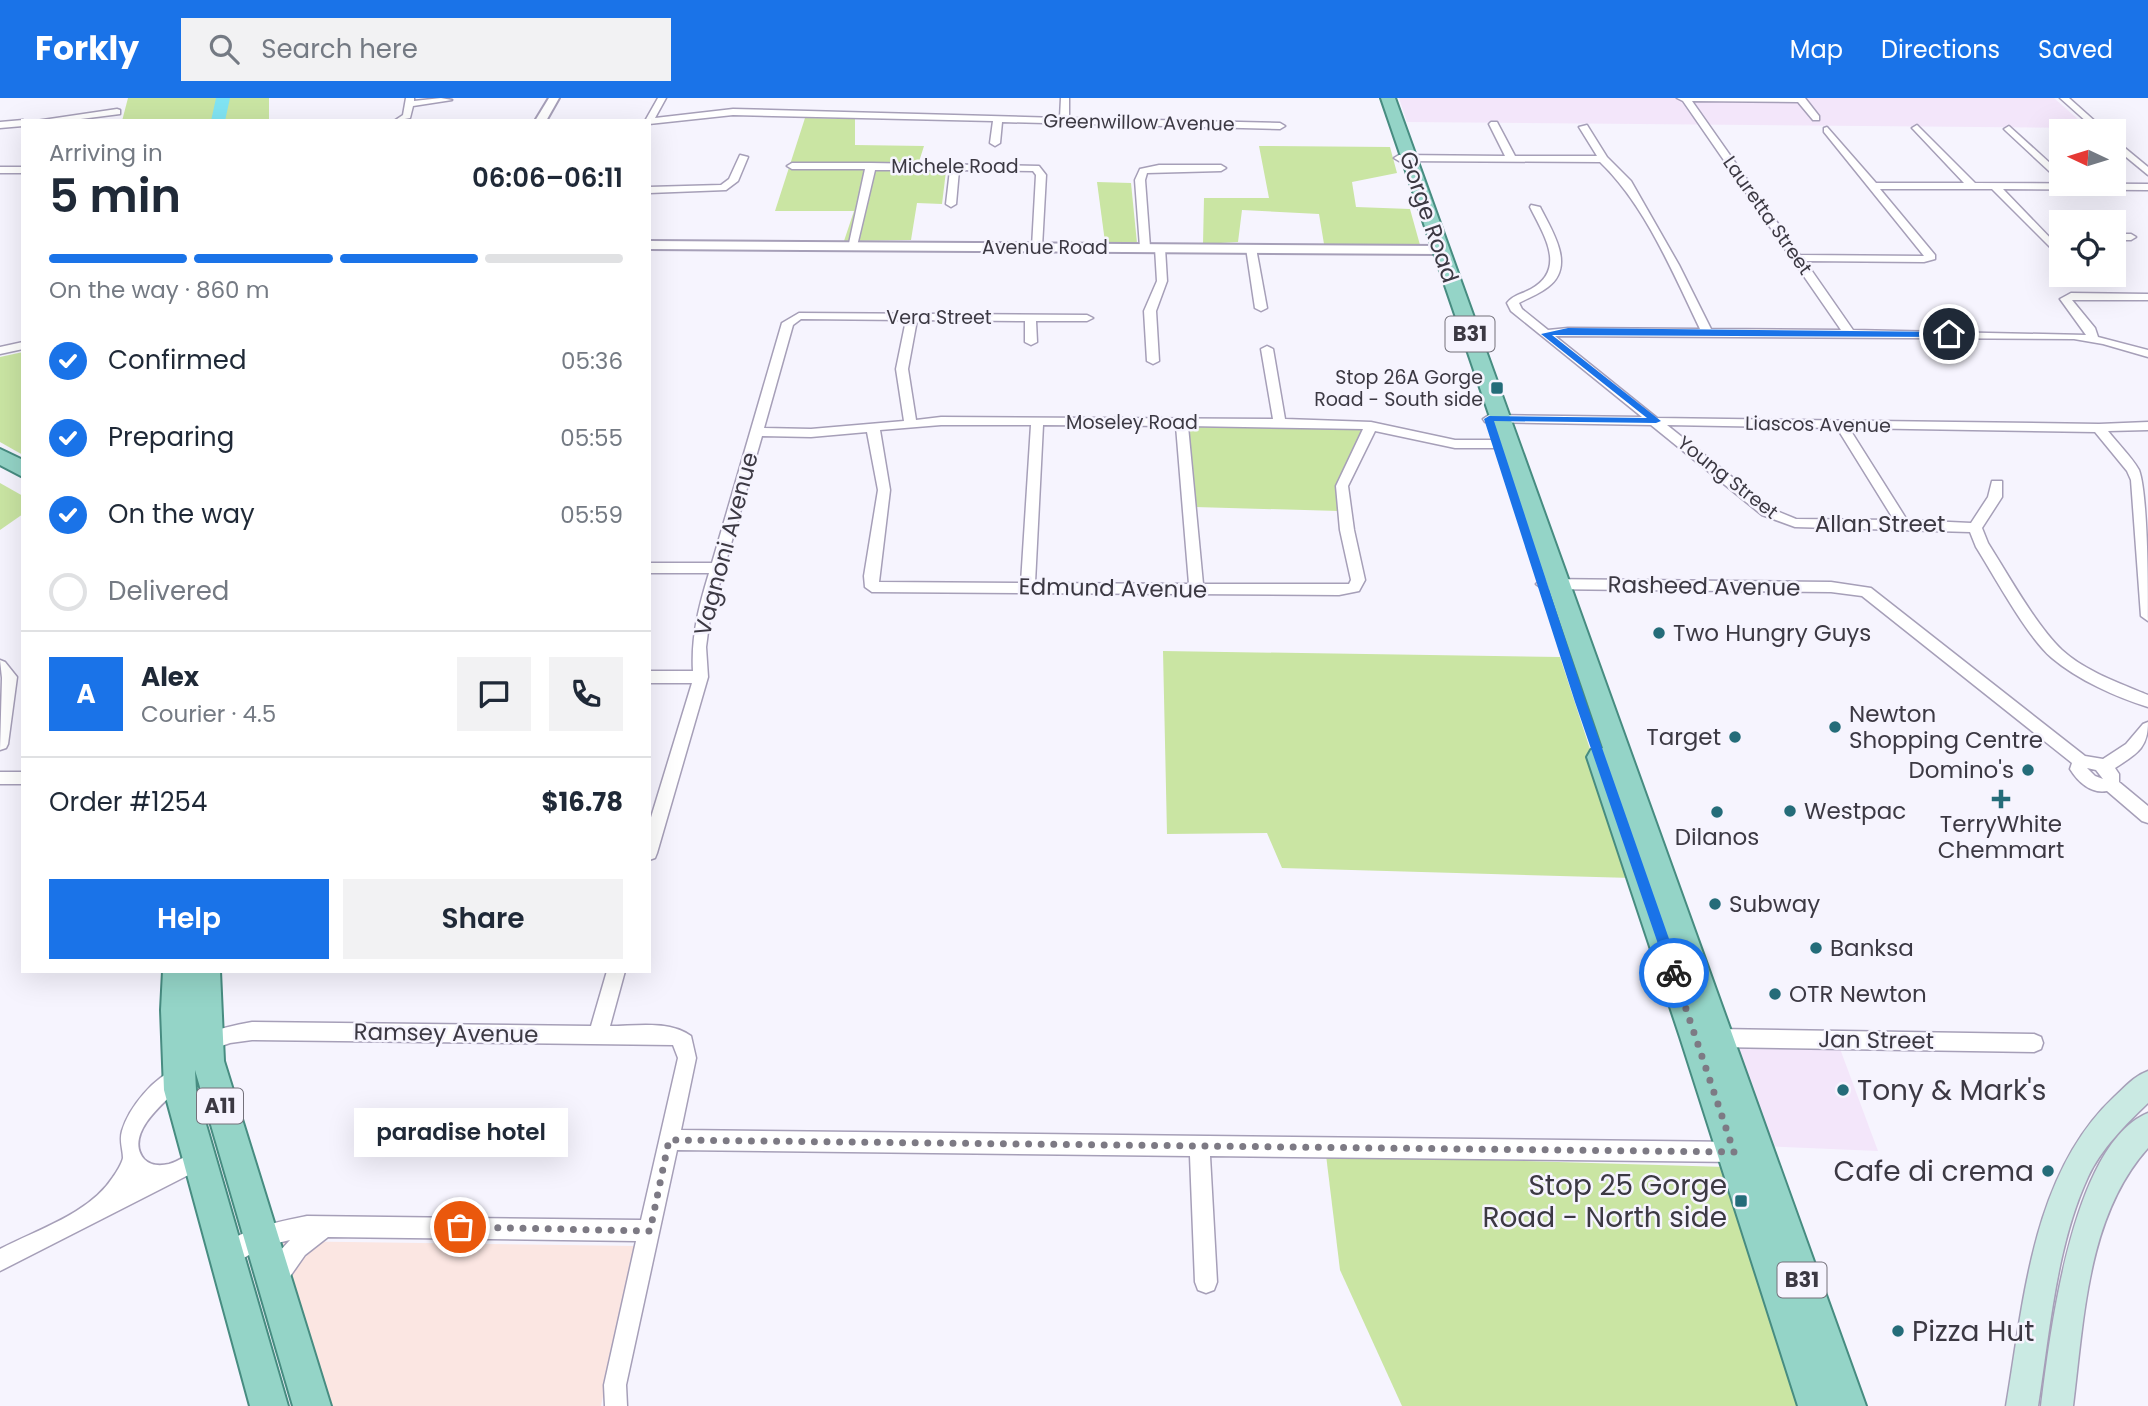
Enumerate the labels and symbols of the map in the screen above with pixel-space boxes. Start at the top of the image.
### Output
street label: Greenwillow Avenue [1043,107,1235,138]
north arrow [2049,119,2126,196]
street label: Gorge Road [1392,147,1466,287]
street label: Lauretta Street [1717,150,1819,280]
street label: Michele Road [891,153,1019,180]
street label: Avenue Road [982,234,1108,261]
street label: Vera Street [886,304,992,331]
pin [1919,304,1979,364]
road number: B31 [1446,316,1494,352]
place label: Stop 26A Gorge Road - South side [1314,364,1483,413]
marker: Stop 26A Gorge Road - South side [1489,380,1505,396]
street label: Moseley Road [1066,409,1198,436]
street label: Liascos Avenue [1745,410,1891,439]
street label: Young Street [1672,429,1784,525]
street label: Vagnoni Avenue [686,449,766,639]
street label: Allan Street [1815,508,1945,540]
street label: Rasheed Avenue [1607,568,1801,604]
street label: Edmund Avenue [1018,570,1208,606]
place label: Two Hungry Guys [1673,617,1871,649]
marker: Two Hungry Guys [1651,625,1667,641]
place label: Newton Shopping Centre [1849,698,2043,756]
marker: Newton Shopping Centre [1827,719,1843,735]
place label: Target [1646,721,1721,753]
marker: Target [1727,729,1743,745]
place label: Domino's [1909,754,2014,786]
marker: Domino's [2020,762,2036,778]
marker: TerryWhite Chemmart [1993,791,2009,807]
place label: Westpac [1804,795,1906,827]
marker: Westpac [1782,803,1798,819]
marker: Dilanos [1709,804,1725,820]
place label: TerryWhite Chemmart [1938,808,2064,866]
place label: Dilanos [1675,821,1759,853]
place label: Subway [1729,888,1820,920]
marker: Subway [1707,896,1723,912]
place label: Banksa [1830,932,1914,964]
courier [1639,938,1709,1008]
marker: Banksa [1808,940,1824,956]
place label: OTR Newton [1789,978,1927,1010]
marker: OTR Newton [1767,986,1783,1002]
street label: Ramsey Avenue [353,1015,539,1051]
street label: Jan Street [1818,1023,1934,1057]
place label: Tony & Mark's [1857,1071,2046,1110]
marker: Tony & Mark's [1835,1082,1851,1098]
road number: A11 [197,1088,243,1124]
callout: paradise hotel [353,1108,567,1157]
place label: Cafe di crema [1834,1152,2034,1191]
marker: Cafe di crema [2040,1163,2056,1179]
place label: Stop 25 Gorge Road - North side [1482,1166,1727,1237]
marker: Stop 25 Gorge Road - North side [1733,1193,1749,1209]
pin [430,1197,490,1257]
road number: B31 [1778,1262,1826,1298]
place label: Pizza Hut [1912,1312,2034,1351]
marker: Pizza Hut [1890,1323,1906,1339]

